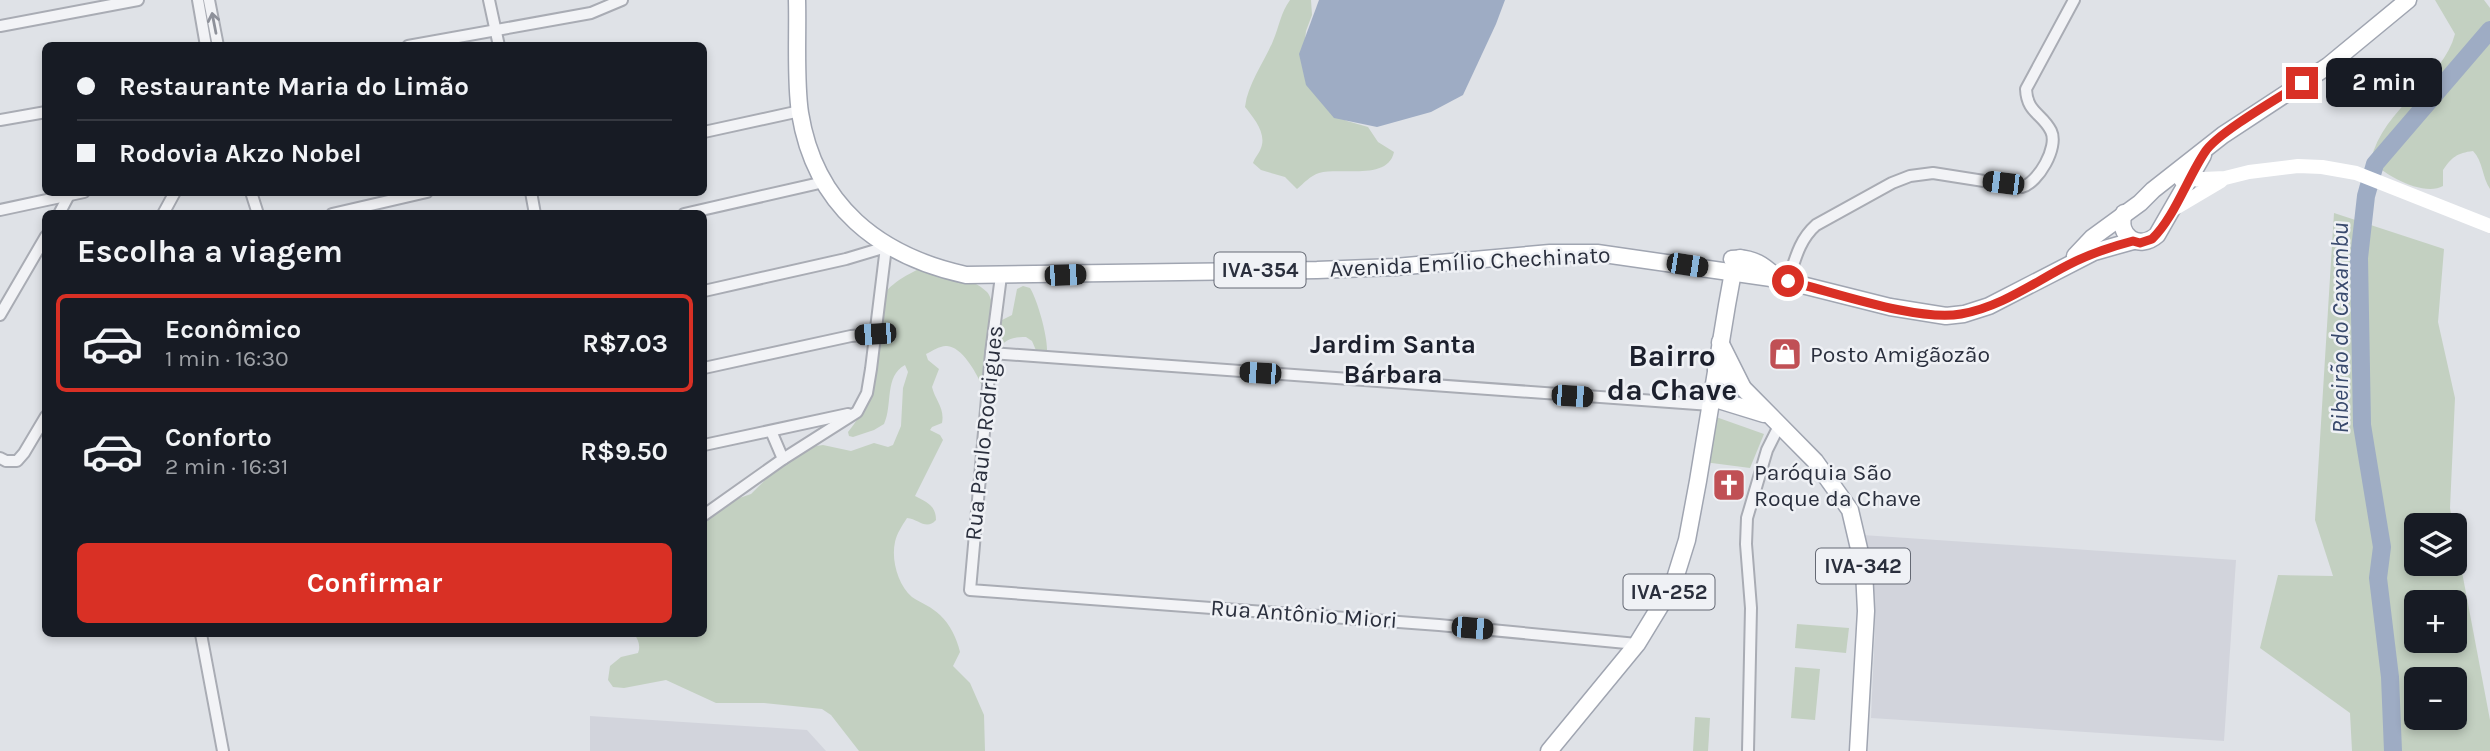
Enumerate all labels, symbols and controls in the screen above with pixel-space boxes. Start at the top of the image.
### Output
one-way arrow [206,12,220,35]
callout: 2 min [2326,58,2442,108]
route end [2286,67,2318,99]
text: 2 min [2352,69,2416,96]
text: Restaurante Maria do Limão [119,71,469,102]
text: Rodovia Akzo Nobel [119,138,362,169]
car [1981,170,2026,196]
water label: Ribeirão do Caxambu [2326,222,2354,434]
text: Escolha a viagem [77,233,343,270]
street label: Avenida Emílio Chechinato [1329,241,1611,283]
car [1665,251,1710,279]
road number: IVA-354 [1214,252,1306,288]
car [1044,264,1087,286]
route start [1772,265,1804,297]
icon: car [81,312,144,375]
text: Econômico [165,314,301,345]
car [854,322,897,346]
street label: Rua Paulo Rodrigues [959,324,1009,542]
text: R$7.03 [582,328,668,359]
district label: Jardim Santa Bárbara [1310,329,1476,390]
shop icon: Posto Amigãozão [1766,335,1804,373]
district label: Bairro da Chave [1607,338,1737,408]
place label: Posto Amigãozão [1810,341,1990,368]
text: 1 min · 16:30 [165,345,289,372]
car [1239,361,1282,385]
car [1551,384,1594,408]
icon: car [81,420,144,483]
text: Conforto [165,422,272,453]
text: R$9.50 [580,436,668,467]
text: 2 min · 16:31 [165,453,288,480]
place label: Paróquia São Roque da Chave [1754,459,1921,512]
church icon: Paróquia São Roque da Chave [1710,466,1748,504]
map controls [2404,513,2467,730]
button: layers [2404,513,2467,576]
button: Confirmar [77,543,672,623]
road number: IVA-342 [1816,548,1910,584]
road number: IVA-252 [1624,574,1714,610]
button: + [2404,590,2467,653]
street label: Rua Antônio Miori [1210,594,1398,634]
car [1451,616,1494,640]
button: − [2404,667,2467,730]

